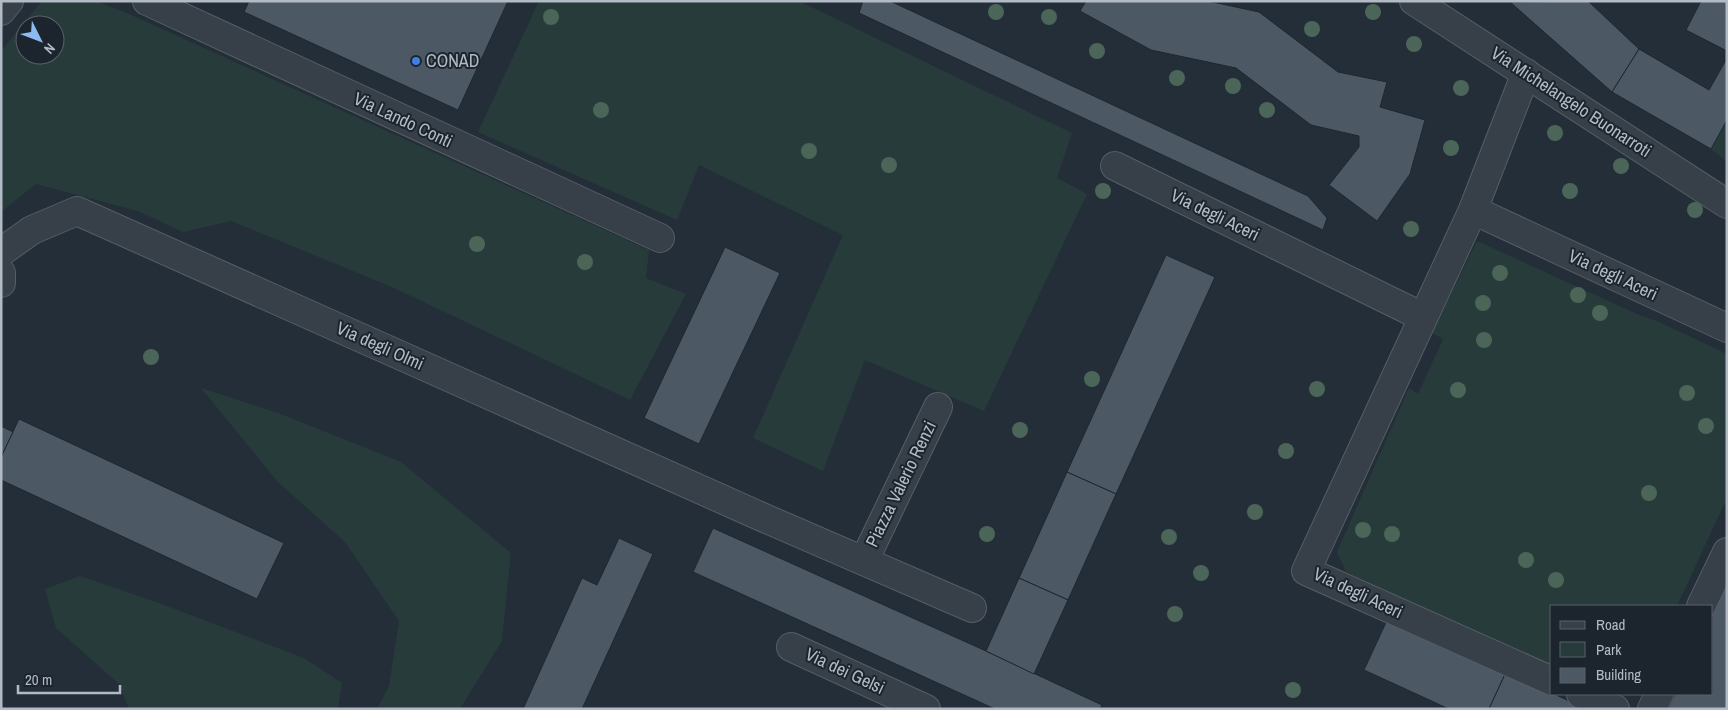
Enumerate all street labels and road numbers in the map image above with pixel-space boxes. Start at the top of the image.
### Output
street label: Via Michelangelo Buonarroti [1486,40,1656,163]
street label: Via Lando Conti [350,86,457,153]
street label: Via degli Aceri [1167,182,1264,247]
street label: Via degli Aceri [1565,243,1662,306]
street label: Via degli Olmi [333,315,428,376]
street label: Piazza Valerio Renzi [859,416,942,551]
street label: Via degli Aceri [1310,561,1407,624]
street label: Via dei Gelsi [801,641,889,700]

